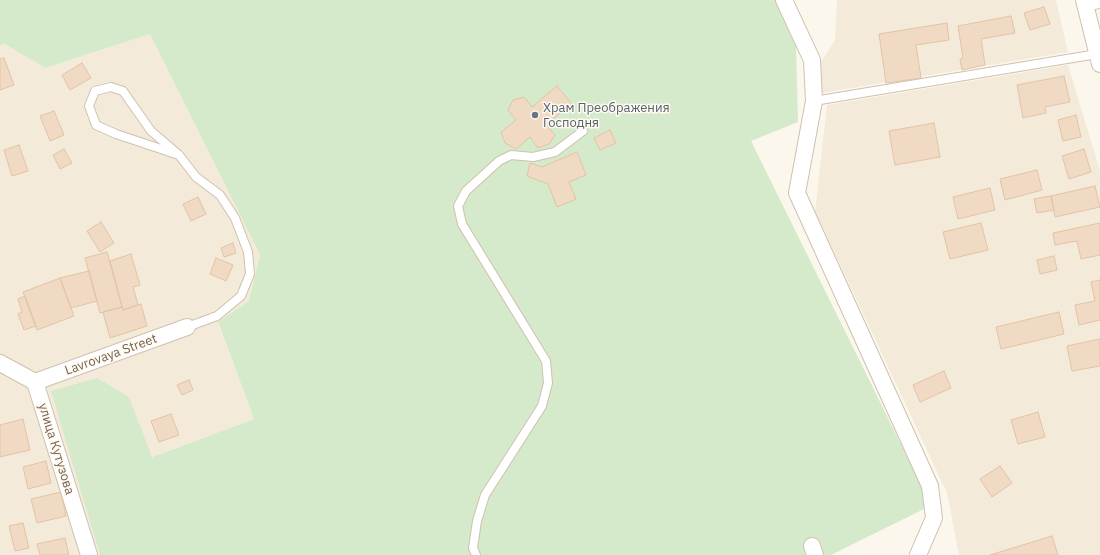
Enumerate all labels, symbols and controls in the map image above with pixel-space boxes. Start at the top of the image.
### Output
place label: Храм Преображения Господня [543,100,670,131]
marker: Храм Преображения Господня [530,110,540,120]
street label: Lavrovaya Street [63,331,159,379]
street label: улица Кутузова [35,401,77,497]

